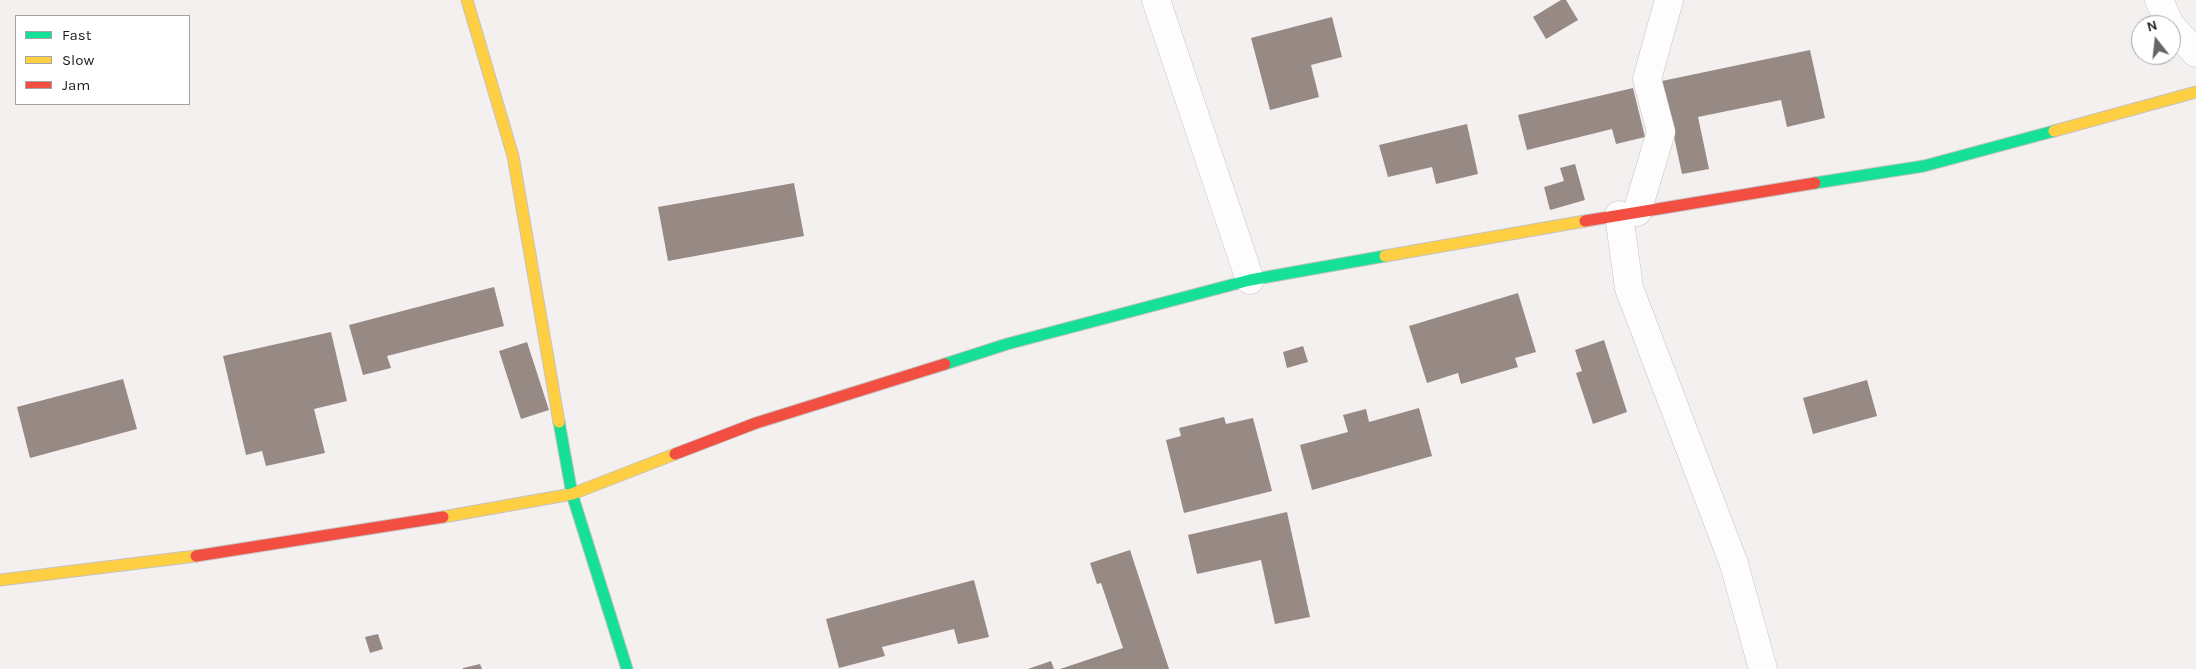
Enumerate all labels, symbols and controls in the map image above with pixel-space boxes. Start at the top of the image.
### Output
legend [15,15,190,105]
north arrow [2131,15,2181,65]
text: N [2145,17,2159,36]
text: Fast [62,26,91,44]
text: Slow [62,51,94,69]
text: Jam [62,76,90,94]

